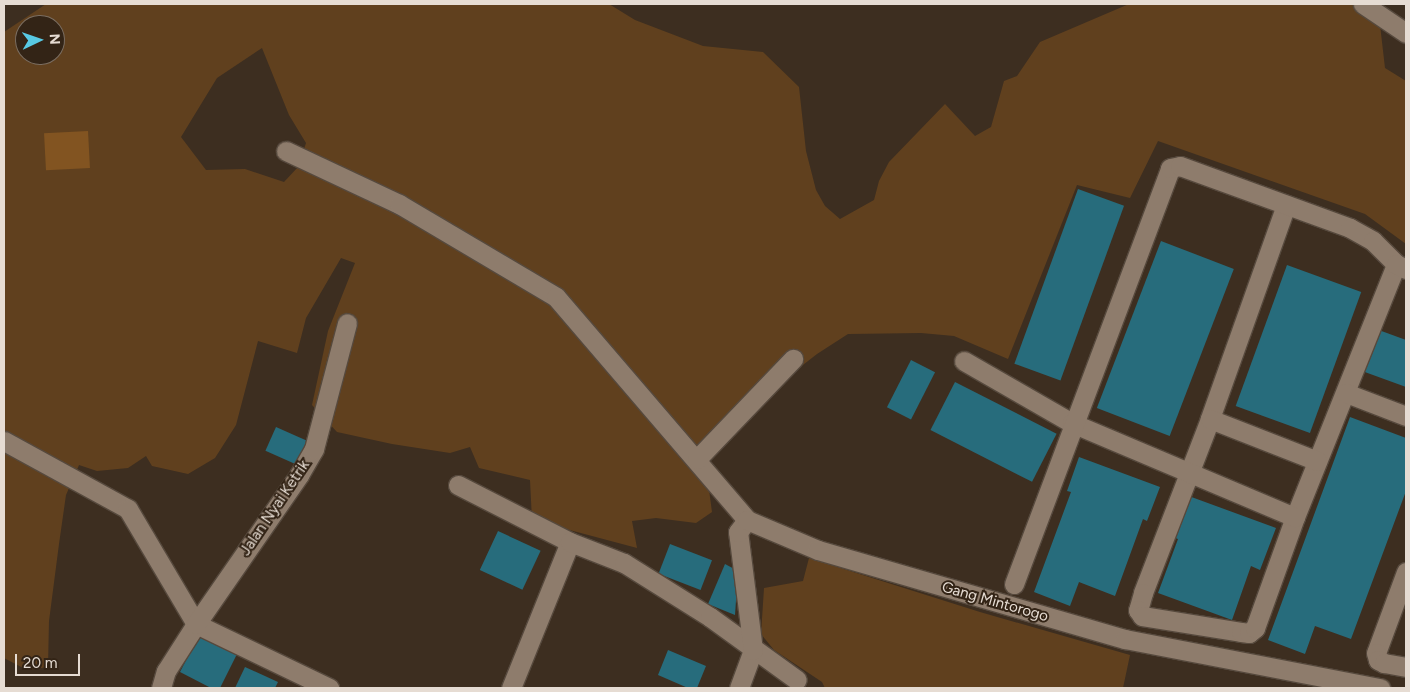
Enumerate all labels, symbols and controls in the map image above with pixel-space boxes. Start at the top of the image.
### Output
north arrow [15,15,65,65]
text: N [46,33,63,45]
street label: Jalan Nyai Ketrik [236,457,314,559]
street label: Gang Mintorogo [940,578,1050,626]
scale bar [18,644,82,676]
text: 20 m [23,654,57,672]

